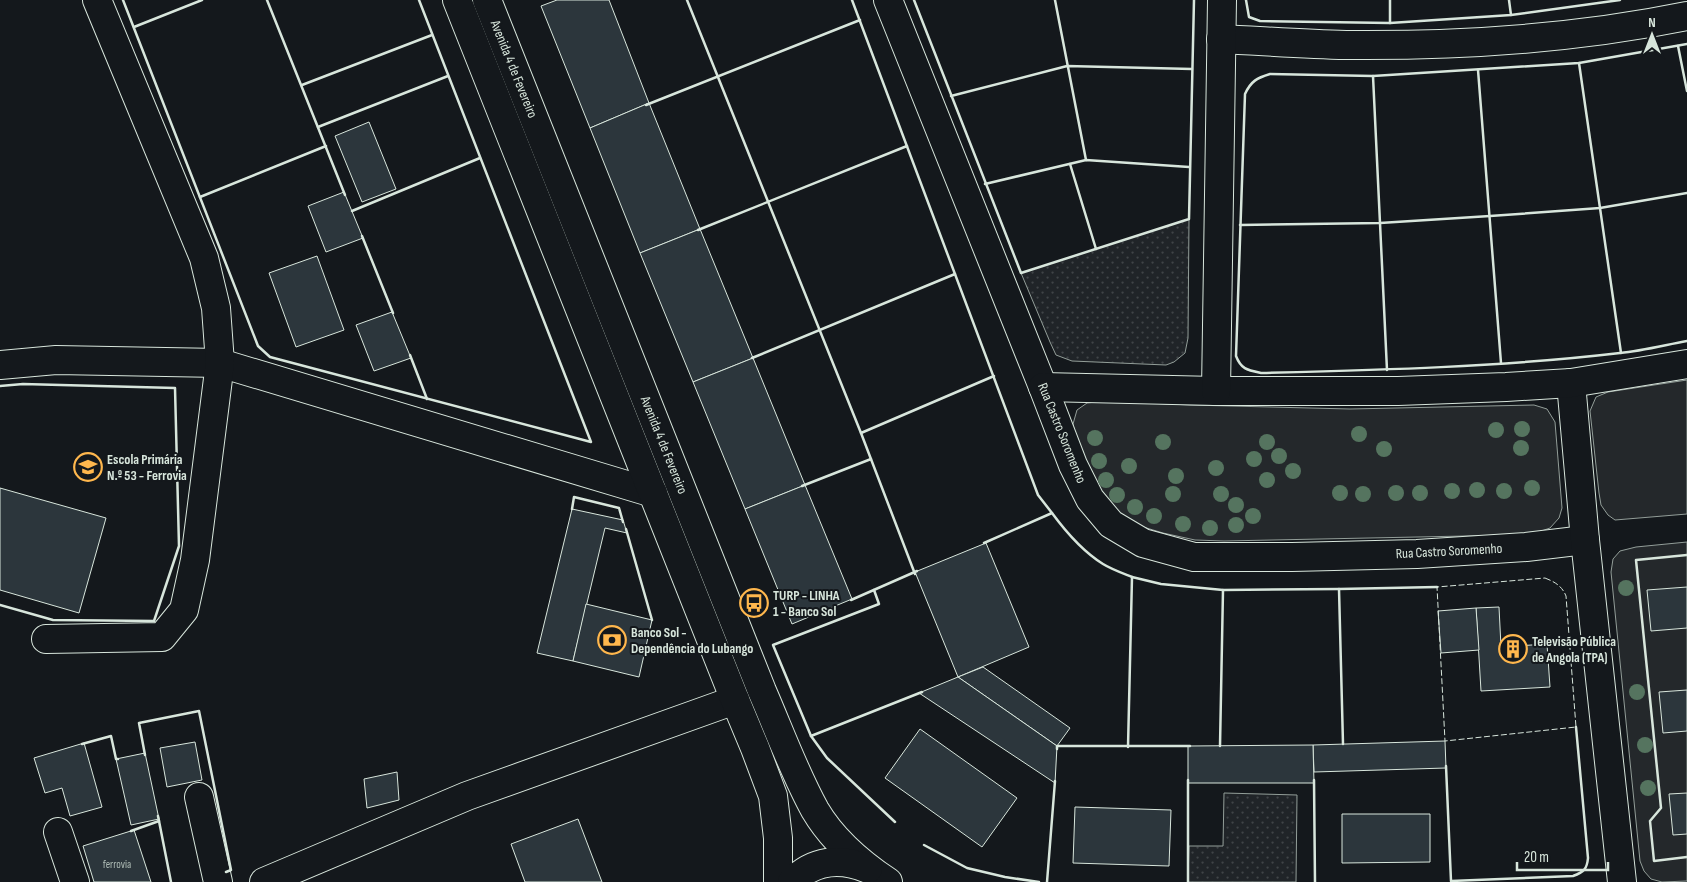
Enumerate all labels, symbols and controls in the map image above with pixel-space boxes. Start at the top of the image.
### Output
north arrow [1627,10,1677,60]
text: N [1648,14,1656,31]
street label: Avenida 4 de Fevereiro [486,17,541,120]
street label: Rua Castro Soromenho [1034,380,1090,486]
street label: Avenida 4 de Fevereiro [636,393,691,496]
place label: Escola Primária N.º 53 - Ferrovia [107,451,187,484]
school or university icon: Escola Primária N.º 53 - Ferrovia [73,452,103,482]
street label: Rua Castro Soromenho [1395,540,1503,562]
place label: TURP - LINHA 1 - Banco Sol [773,587,840,620]
bus stop icon: TURP - LINHA 1 - Banco Sol [739,588,769,618]
place label: Banco Sol - Dependência do Lubango [631,624,753,657]
bank icon: Banco Sol - Dependência do Lubango [597,625,627,655]
place label: Televisão Pública de Angola (TPA) [1532,633,1616,666]
building icon: Televisão Pública de Angola (TPA) [1498,634,1528,664]
scale bar [1517,840,1608,872]
text: 20 m [1524,848,1549,867]
house number: ferrovia [103,858,131,871]

